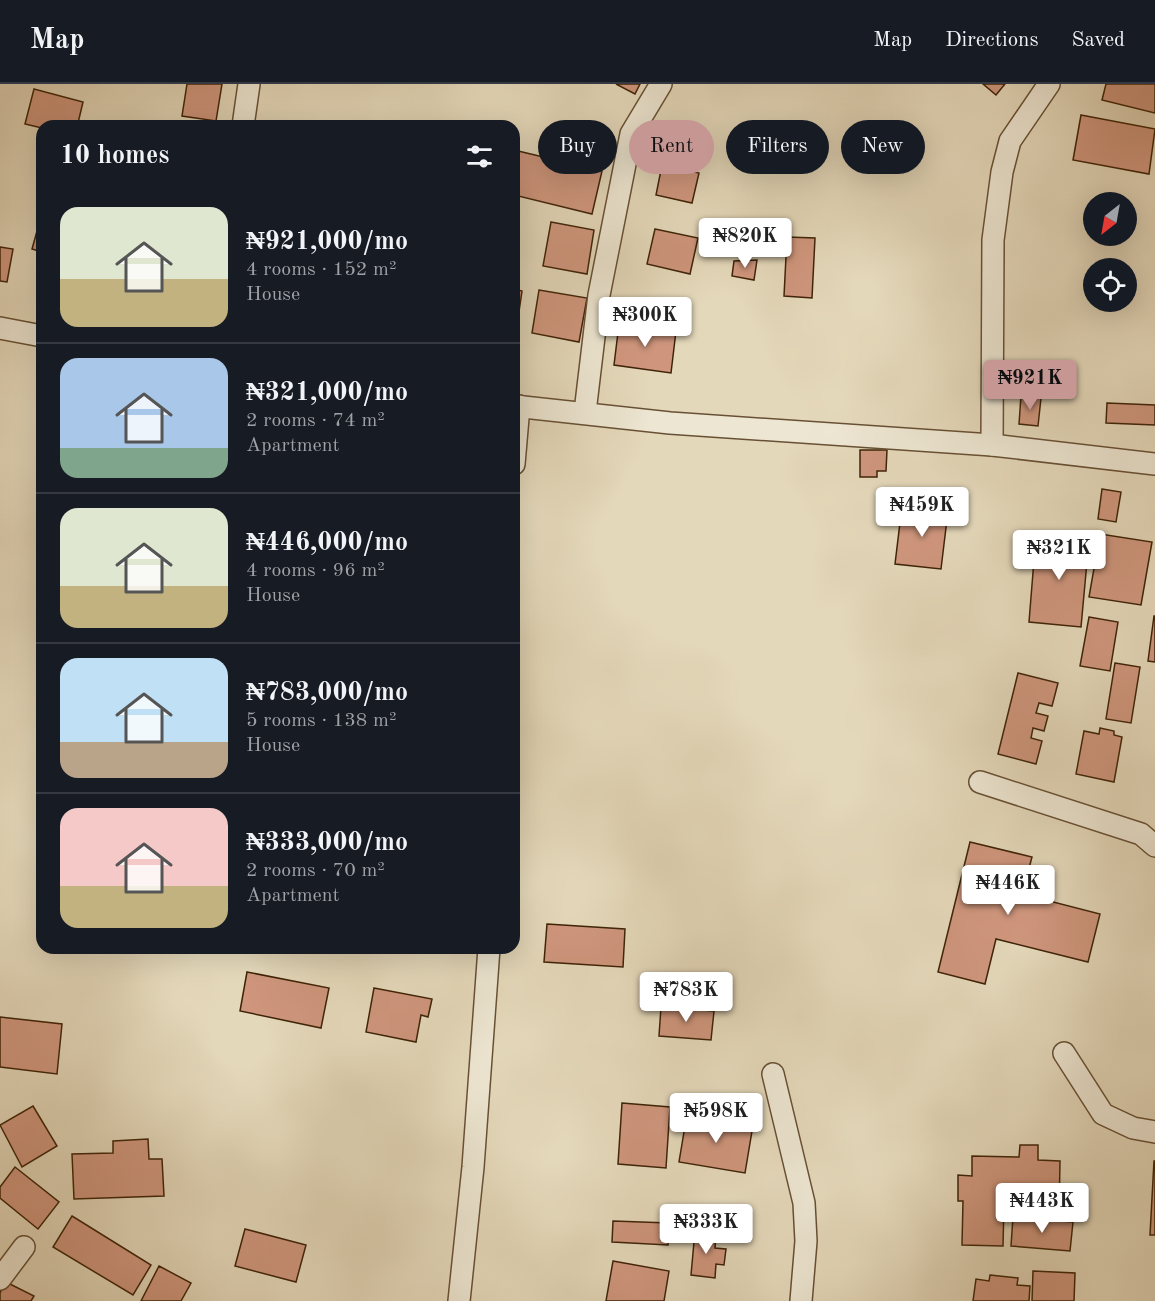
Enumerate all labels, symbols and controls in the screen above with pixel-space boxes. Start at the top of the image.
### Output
text: Map [30,27,84,55]
text: Map [873,30,912,51]
text: Directions [945,30,1039,51]
text: Saved [1072,30,1125,51]
chip: Buy [538,120,617,174]
chip: Rent [629,120,714,174]
chip: Filters [726,120,829,174]
chip: New [841,120,925,174]
icon: filters [463,140,496,173]
text: 10 homes [60,143,169,169]
north arrow [1083,192,1137,246]
map controls [1083,192,1137,312]
pin: ₦820K [703,218,787,269]
text: ₦820K [713,227,777,247]
text: ₦921,000/mo [246,229,408,255]
icon: home [108,231,180,303]
button: locate [1083,258,1137,312]
text: 4 rooms · 152 m² [246,260,396,280]
text: House [246,285,300,305]
pin: ₦300K [603,297,687,348]
text: ₦300K [613,306,677,326]
pin: ₦921K [988,360,1072,411]
text: ₦921K [998,369,1062,389]
text: ₦321,000/mo [246,380,408,406]
icon: home [108,382,180,454]
text: 2 rooms · 74 m² [246,411,385,431]
text: Apartment [246,436,340,456]
pin: ₦459K [880,487,964,538]
text: ₦459K [890,496,954,516]
text: ₦446,000/mo [246,530,408,556]
pin: ₦321K [1017,530,1101,581]
icon: home [108,532,180,604]
text: ₦321K [1027,539,1091,559]
text: 4 rooms · 96 m² [246,561,385,581]
text: House [246,586,300,606]
text: ₦783,000/mo [246,680,408,706]
icon: home [108,682,180,754]
text: 5 rooms · 138 m² [246,711,396,731]
text: House [246,736,300,756]
text: ₦333,000/mo [246,830,408,856]
icon: home [108,832,180,904]
text: 2 rooms · 70 m² [246,861,385,881]
pin: ₦446K [966,865,1050,916]
text: ₦446K [976,874,1040,894]
text: Apartment [246,886,340,906]
pin: ₦783K [644,972,728,1023]
text: ₦783K [654,981,718,1001]
pin: ₦598K [674,1093,758,1144]
text: ₦598K [684,1102,748,1122]
pin: ₦443K [1000,1183,1084,1234]
text: ₦443K [1010,1192,1074,1212]
pin: ₦333K [664,1204,748,1255]
text: ₦333K [674,1213,738,1233]

